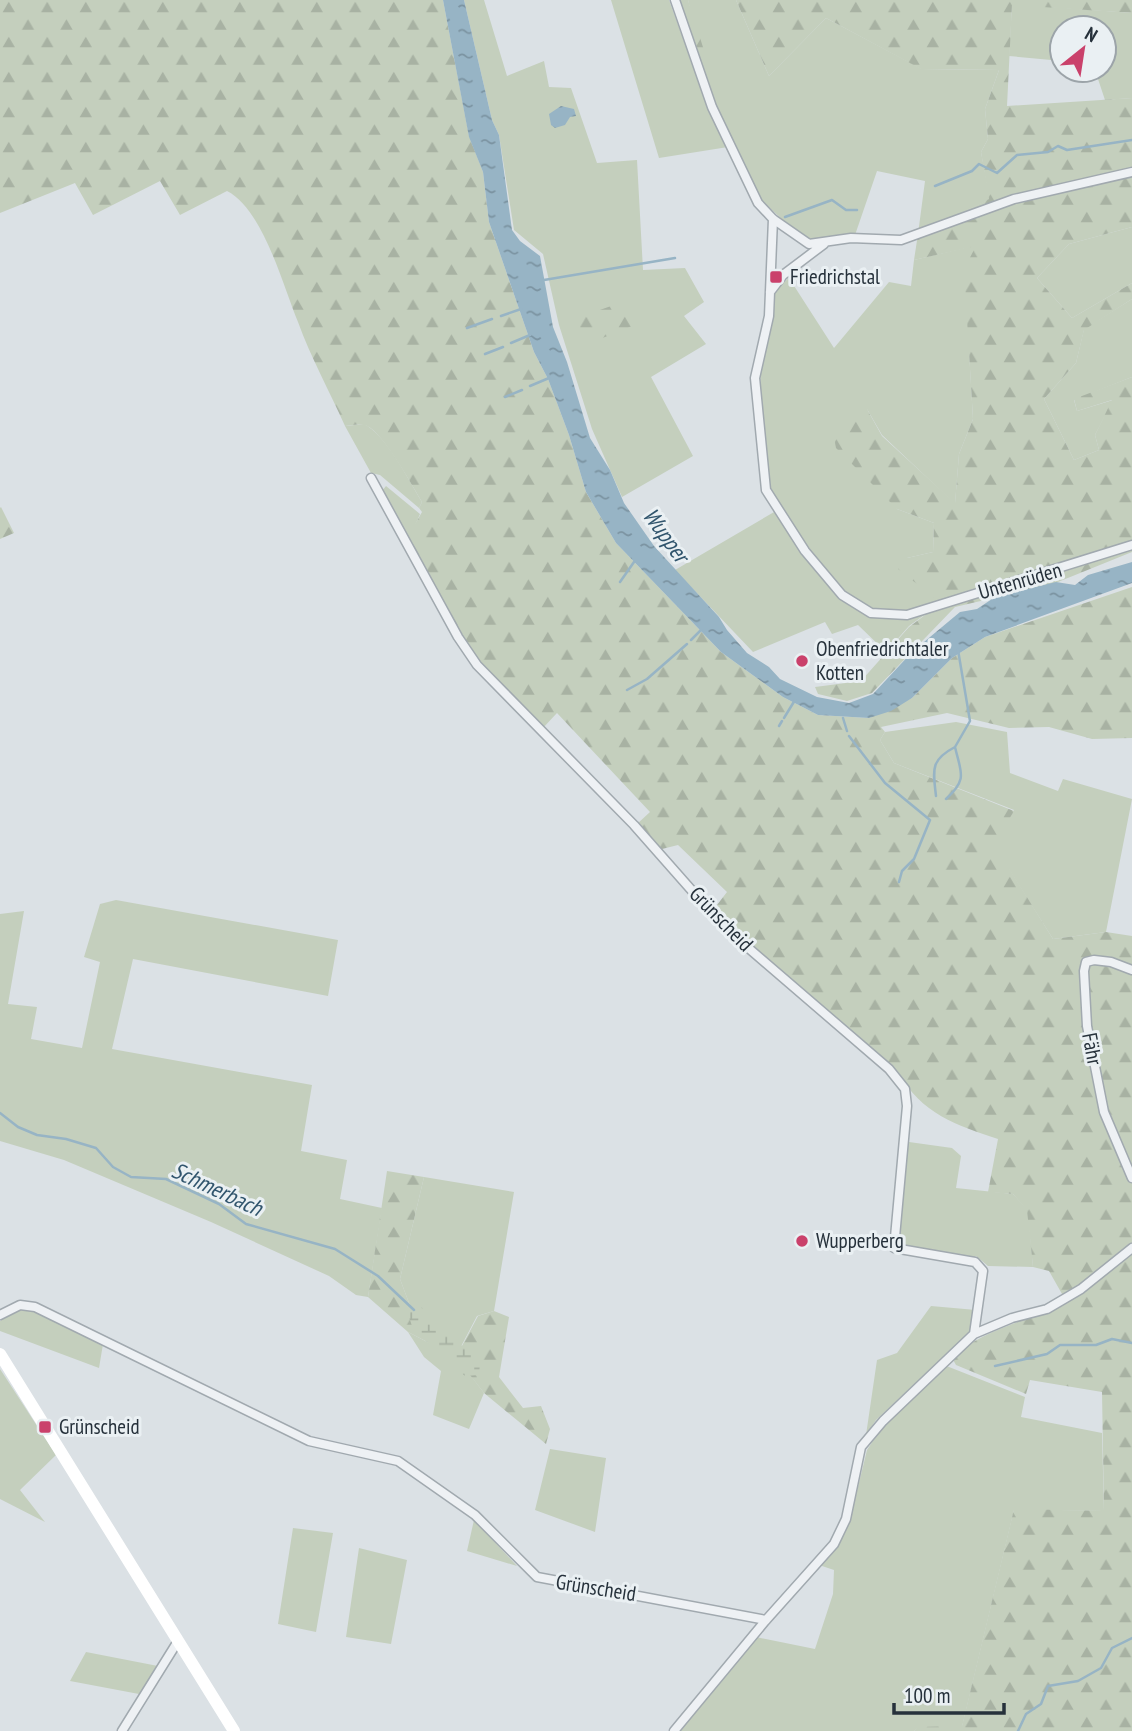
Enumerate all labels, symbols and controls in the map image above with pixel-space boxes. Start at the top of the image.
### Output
north arrow [1048,14,1118,84]
text: N [1081,21,1102,47]
place label: Friedrichstal [790,263,880,290]
marker: Friedrichstal [768,269,784,285]
water label: Wupper [637,502,698,571]
street label: Untenrüden [975,556,1065,605]
place label: Obenfriedrichtaler Kotten [816,635,949,686]
marker: Obenfriedrichtaler Kotten [794,653,810,669]
street label: Grünscheid [684,880,759,957]
street label: Fähr [1076,1031,1109,1067]
water label: Schmerbach [167,1155,269,1223]
place label: Wupperberg [816,1227,904,1254]
marker: Wupperberg [794,1233,810,1249]
place label: Grünscheid [59,1413,140,1440]
marker: Grünscheid [37,1419,53,1435]
street label: Grünscheid [554,1568,638,1607]
scale bar [894,1672,1004,1716]
text: 100 m [904,1682,950,1709]

